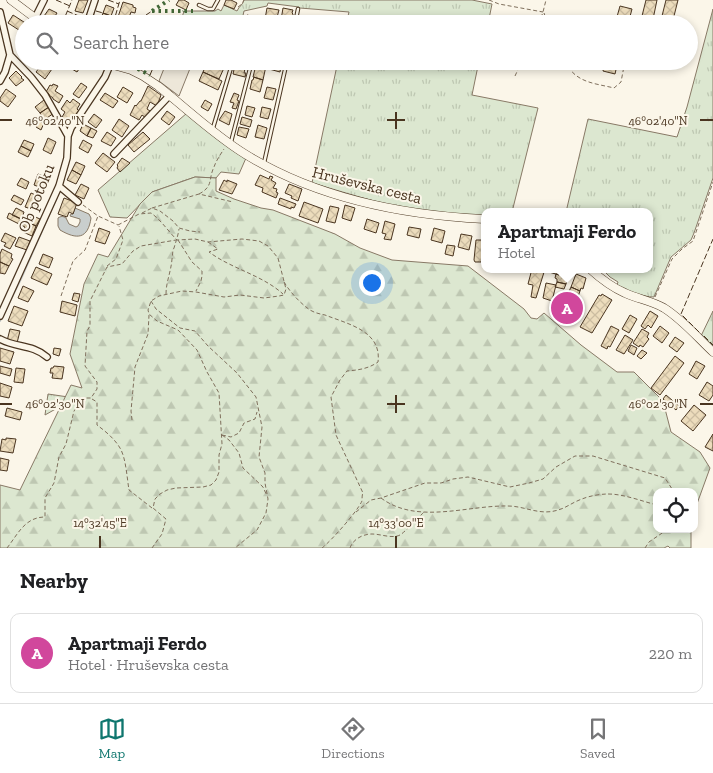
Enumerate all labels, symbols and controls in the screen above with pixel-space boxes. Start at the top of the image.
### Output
search box [15,15,698,70]
icon: search [33,29,61,57]
text: Search here [73,31,169,54]
text: 46°02'40"N [25,114,85,128]
text: 46°02'40"N [628,114,688,128]
street label: Ob potoku [14,161,58,235]
street label: Hruševska cesta [310,162,424,208]
popup [481,208,653,273]
text: Apartmaji Ferdo [498,220,636,243]
text: Hotel [498,243,535,262]
your location [359,270,385,296]
pin: A [551,289,583,327]
text: 46°02'30"N [25,397,85,411]
text: 46°02'30"N [628,397,688,411]
map controls [653,488,698,533]
button: locate [653,488,698,533]
text: 14°32'45"E [73,516,127,530]
text: 14°33'00"E [369,516,423,530]
text: Nearby [20,568,88,593]
text: Apartmaji Ferdo [68,632,207,655]
text: A [32,644,43,663]
text: 220 m [649,644,692,663]
text: Hotel · Hruševska cesta [68,655,229,674]
tab: Map [98,715,126,762]
tab: Directions [321,715,385,762]
tab: Saved [580,715,615,762]

